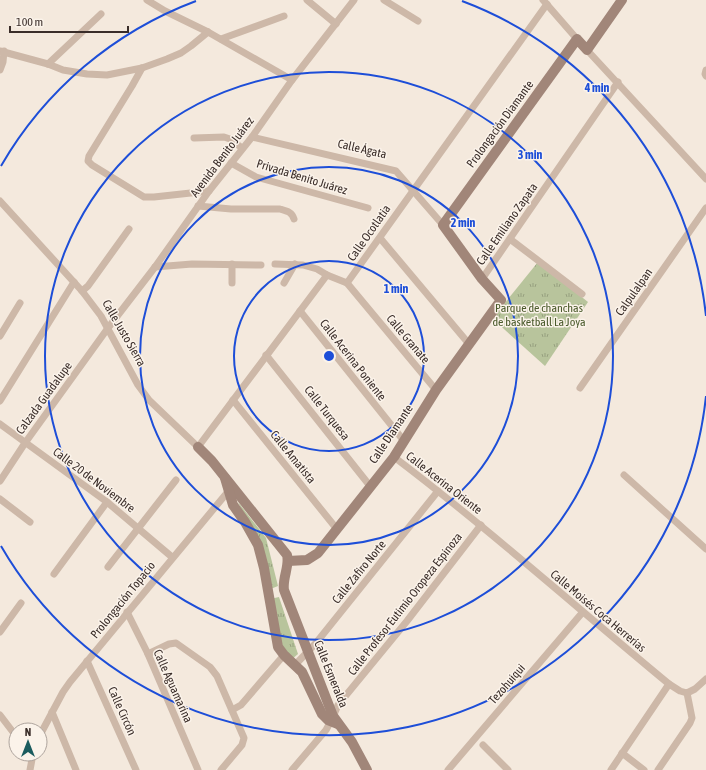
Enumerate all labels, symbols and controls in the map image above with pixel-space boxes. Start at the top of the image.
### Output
scale bar [10,8,128,34]
text: 100 m [16,15,43,29]
street label: Prolongación Diamante [464,78,536,170]
text: 4 min [584,81,609,95]
street label: Avenida Benito Juárez [187,114,257,200]
street label: Calle Ágata [336,137,388,161]
text: 3 min [518,148,542,162]
street label: Privada Benito Juárez [255,157,350,198]
street label: Calle Emiliano Zapata [474,180,540,268]
street label: Calle Ocotlatia [345,202,393,264]
text: 2 min [451,216,475,230]
street label: Calpulalpan [613,266,655,318]
text: 1 min [384,282,408,296]
street label: Calle Justo Sierra [99,297,149,369]
park label: Parque de chanchas de basketball La Joya [492,301,586,329]
street label: Calle Granate [383,312,433,366]
street label: Calle Acerina Poniente [317,316,389,404]
centre of rings [322,349,336,363]
street label: Calzada Guadalupe [13,359,75,437]
street label: Calle Turquesa [301,383,353,443]
street label: Calle Diamante [366,402,416,466]
street label: Calle Amatista [267,428,319,486]
street label: Calle 20 de Noviembre [50,445,138,515]
street label: Calle Acerina Oriente [403,449,485,517]
street label: Calle Profesor Eutimio Oropeza Espinoza [345,530,465,678]
street label: Calle Zafiro Norte [329,538,389,606]
street label: Prolongación Topacio [88,559,158,641]
street label: Calle Moisés Coca Herrerías [548,567,648,655]
street label: Calle Esmeralda [311,638,351,710]
street label: Calle Aguamarina [151,647,195,725]
street label: Tezohuiqui [486,661,528,707]
street label: Calle Circón [105,684,139,738]
north arrow [8,722,48,762]
text: N [25,726,31,738]

